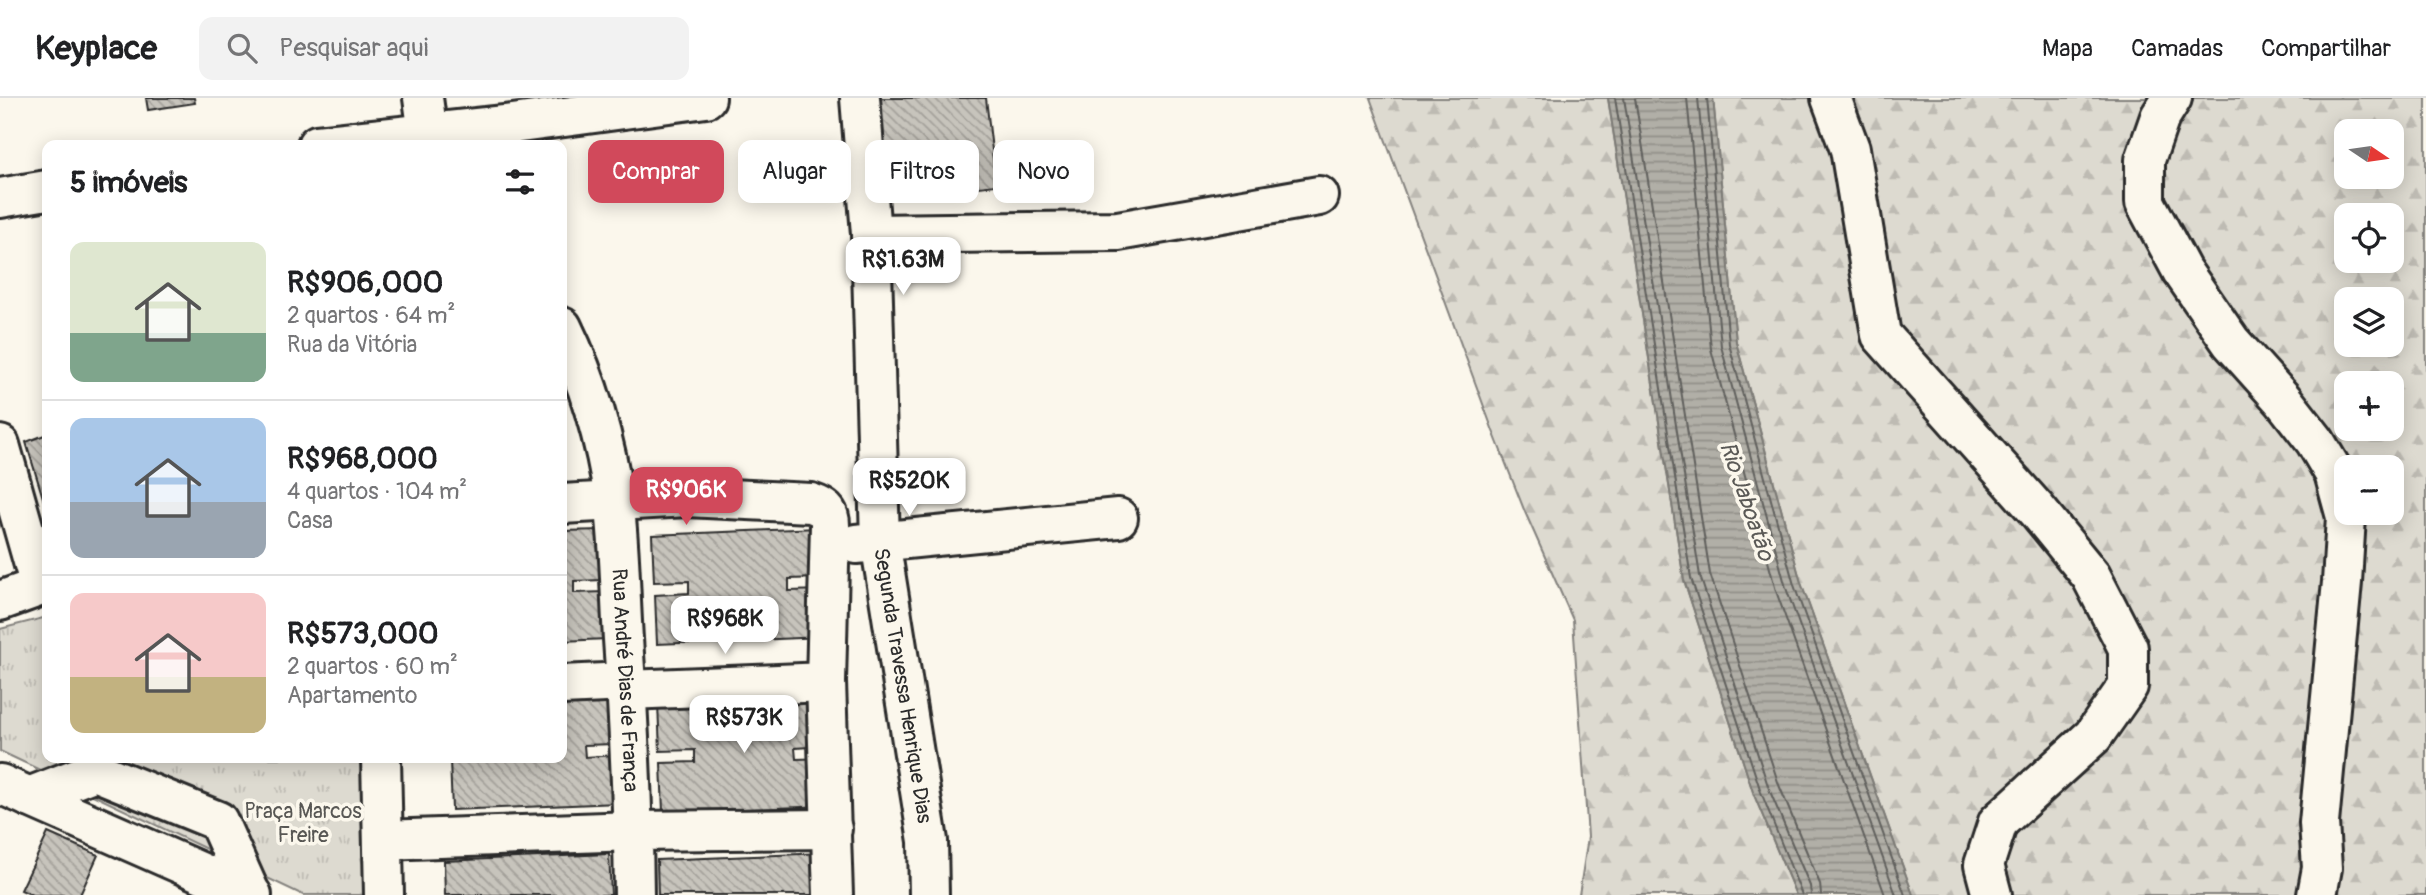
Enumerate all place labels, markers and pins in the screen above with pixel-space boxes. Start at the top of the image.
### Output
pin: R$1.63M [838,238,968,297]
pin: R$520K [852,458,966,518]
pin: R$906K [629,468,743,527]
pin: R$968K [668,596,782,656]
pin: R$573K [687,696,801,755]

